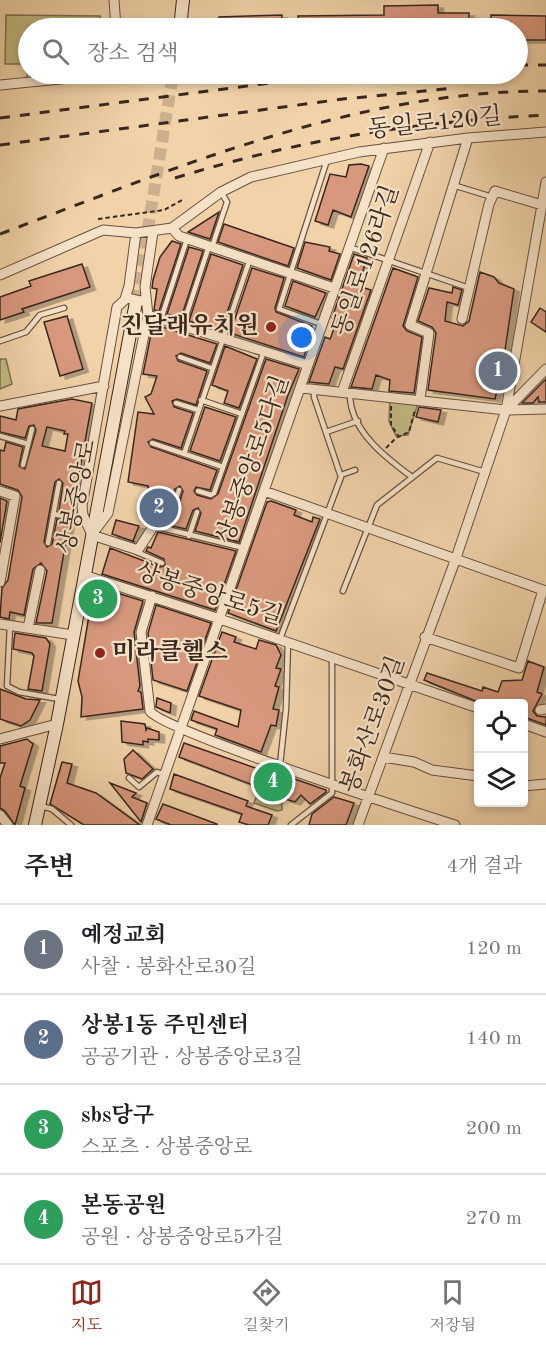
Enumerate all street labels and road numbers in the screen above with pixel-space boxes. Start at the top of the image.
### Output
street label: 동일로120길 [367,103,503,143]
street label: 동일로126라길 [328,182,404,339]
street label: 상봉중앙로5다길 [211,372,294,547]
street label: 상봉중앙로 [52,437,101,556]
street label: 상봉중앙로5길 [133,557,286,630]
street label: 봉화산로30길 [335,652,410,797]

